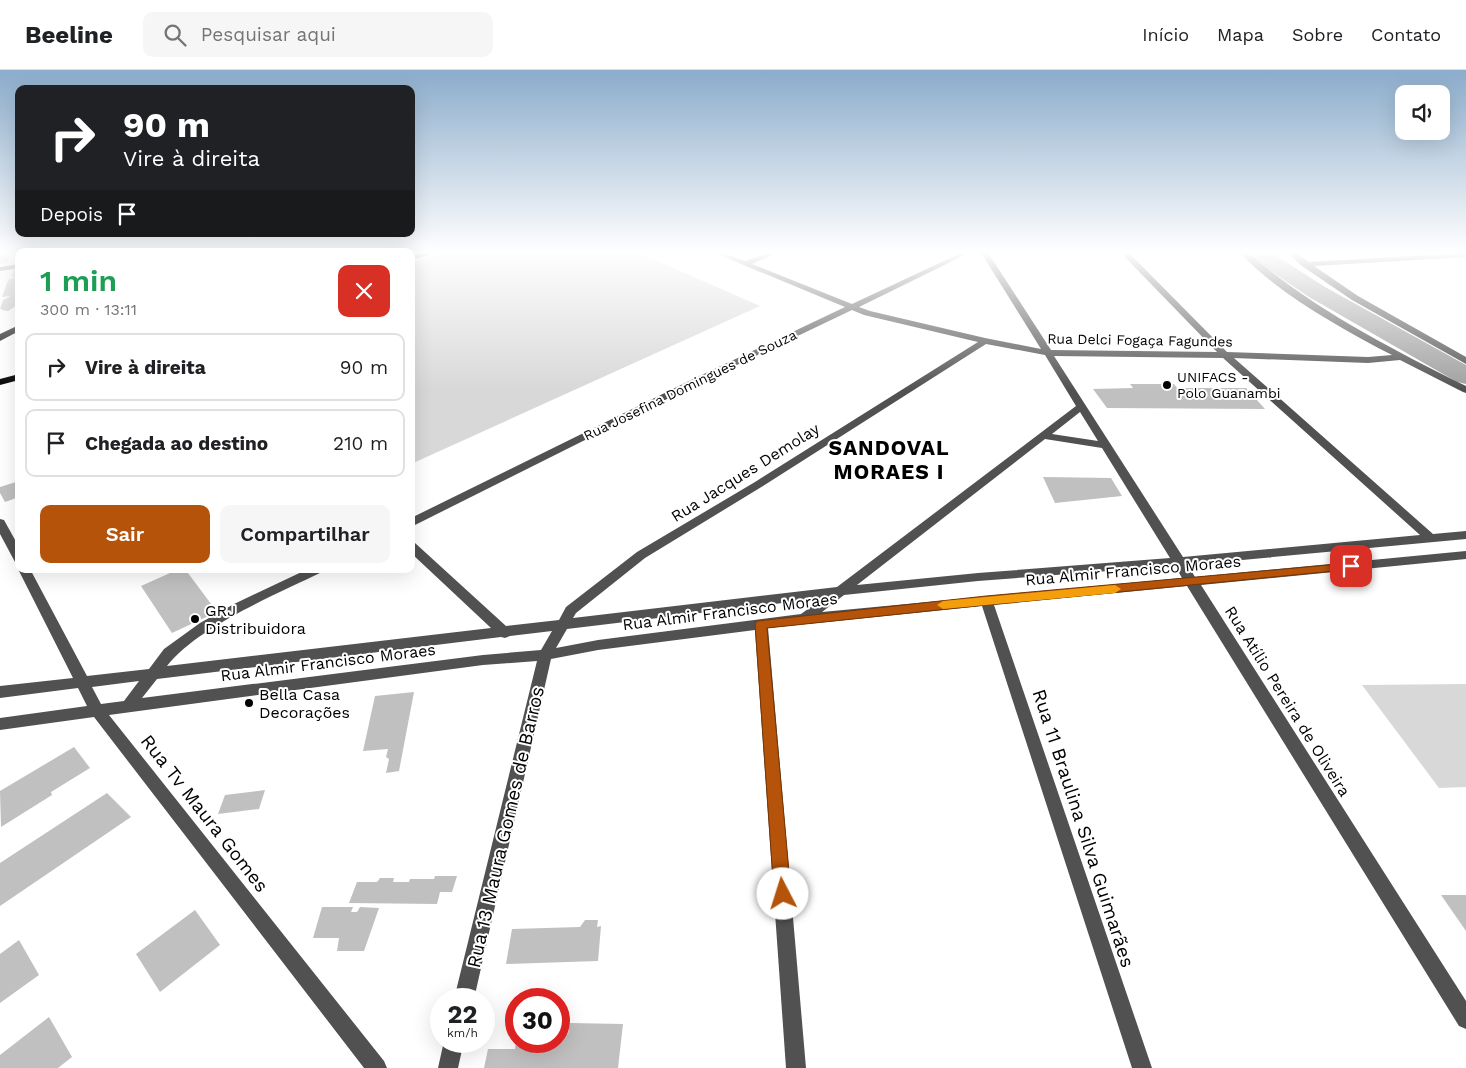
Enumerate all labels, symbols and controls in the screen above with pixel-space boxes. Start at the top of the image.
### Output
search box [143,12,493,57]
text: Beeline [25,21,113,49]
icon: search [161,21,189,49]
text: Pesquisar aqui [201,23,336,46]
text: Início [1142,24,1189,45]
text: Mapa [1217,24,1264,45]
text: Sobre [1292,24,1343,45]
text: Contato [1371,24,1441,45]
map controls [1395,85,1450,140]
button: sound [1395,85,1450,140]
text: 90 m [123,104,210,146]
icon: right [40,105,105,170]
text: Vire à direita [123,146,260,171]
icon: arrive [113,200,141,228]
text: Depois [40,203,103,226]
text: 1 min [40,263,117,298]
button: close [338,265,390,317]
text: 300 m · 13:11 [40,300,137,319]
street label: Rua Josefina Domingues de Souza [581,326,799,444]
street label: Rua Delci Fogaça Fagundes [1047,330,1233,350]
icon: right [42,353,70,381]
text: Vire à direita [85,356,206,379]
text: 90 m [340,356,388,379]
place label: UNIFACS - Polo Guanambi [1177,369,1280,401]
marker: UNIFACS - Polo Guanambi [1161,379,1173,391]
street label: Rua Jacques Demolay [668,419,824,526]
icon: arrive [42,429,70,457]
text: Chegada ao destino [85,432,268,455]
text: 210 m [333,432,388,455]
district label: SANDOVAL MORAES I [828,435,950,484]
button: Sair [40,505,210,563]
button: Compartilhar [220,505,390,563]
pin [1330,545,1372,587]
street label: Rua Almir Francisco Moraes [1024,552,1242,589]
icon: arrive [1337,552,1365,580]
street label: Rua Almir Francisco Moraes [621,589,839,634]
place label: GRJ Distribuidora [205,601,306,638]
street label: Rua Atílio Pereira de Oliveira [1221,602,1354,800]
marker: GRJ Distribuidora [189,613,201,625]
street label: Rua Almir Francisco Moraes [219,640,437,685]
street label: Rua 13 Maura Gomes de Barros [462,684,549,970]
place label: Bella Casa Decorações [259,685,350,722]
street label: Rua 11 Braulina Silva Guimarães [1028,686,1139,970]
marker: Bella Casa Decorações [243,697,255,709]
street label: Rua Tv Maura Gomes [136,730,273,897]
position arrow [756,867,808,919]
speed limit sign: 30 [505,988,570,1053]
text: 22 [448,1000,477,1029]
text: km/h [447,1026,478,1040]

